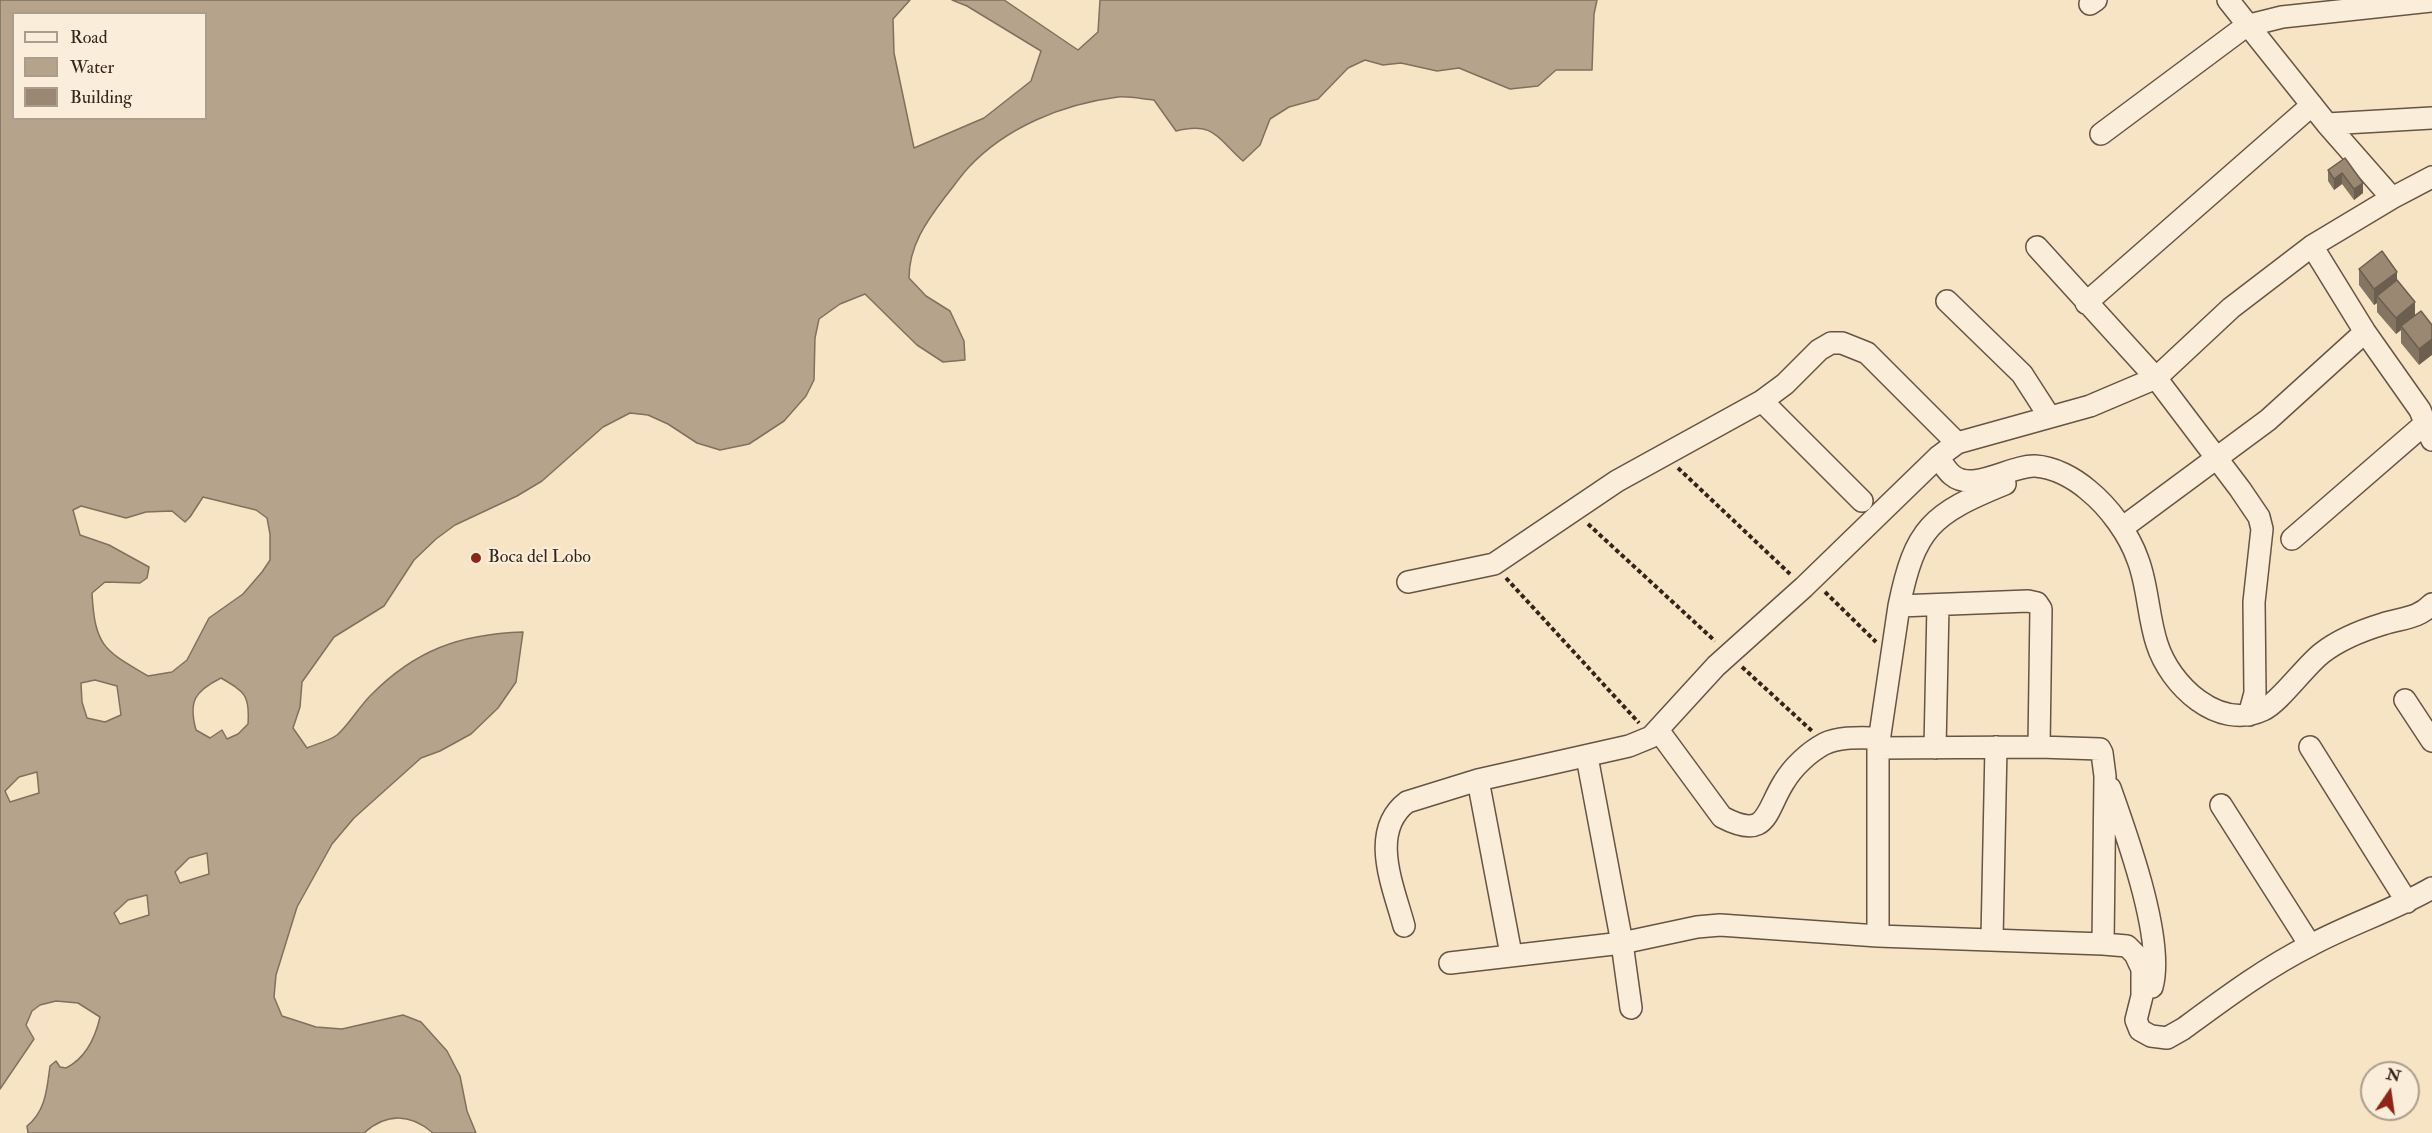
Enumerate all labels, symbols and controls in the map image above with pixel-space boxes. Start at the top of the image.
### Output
legend [12,12,207,120]
text: Road [70,26,108,49]
text: Water [70,56,114,79]
text: Building [70,86,132,109]
place label: Boca del Lobo [488,547,591,569]
marker: Boca del Lobo [469,551,483,565]
north arrow [2360,1061,2420,1121]
text: N [2384,1064,2403,1087]

